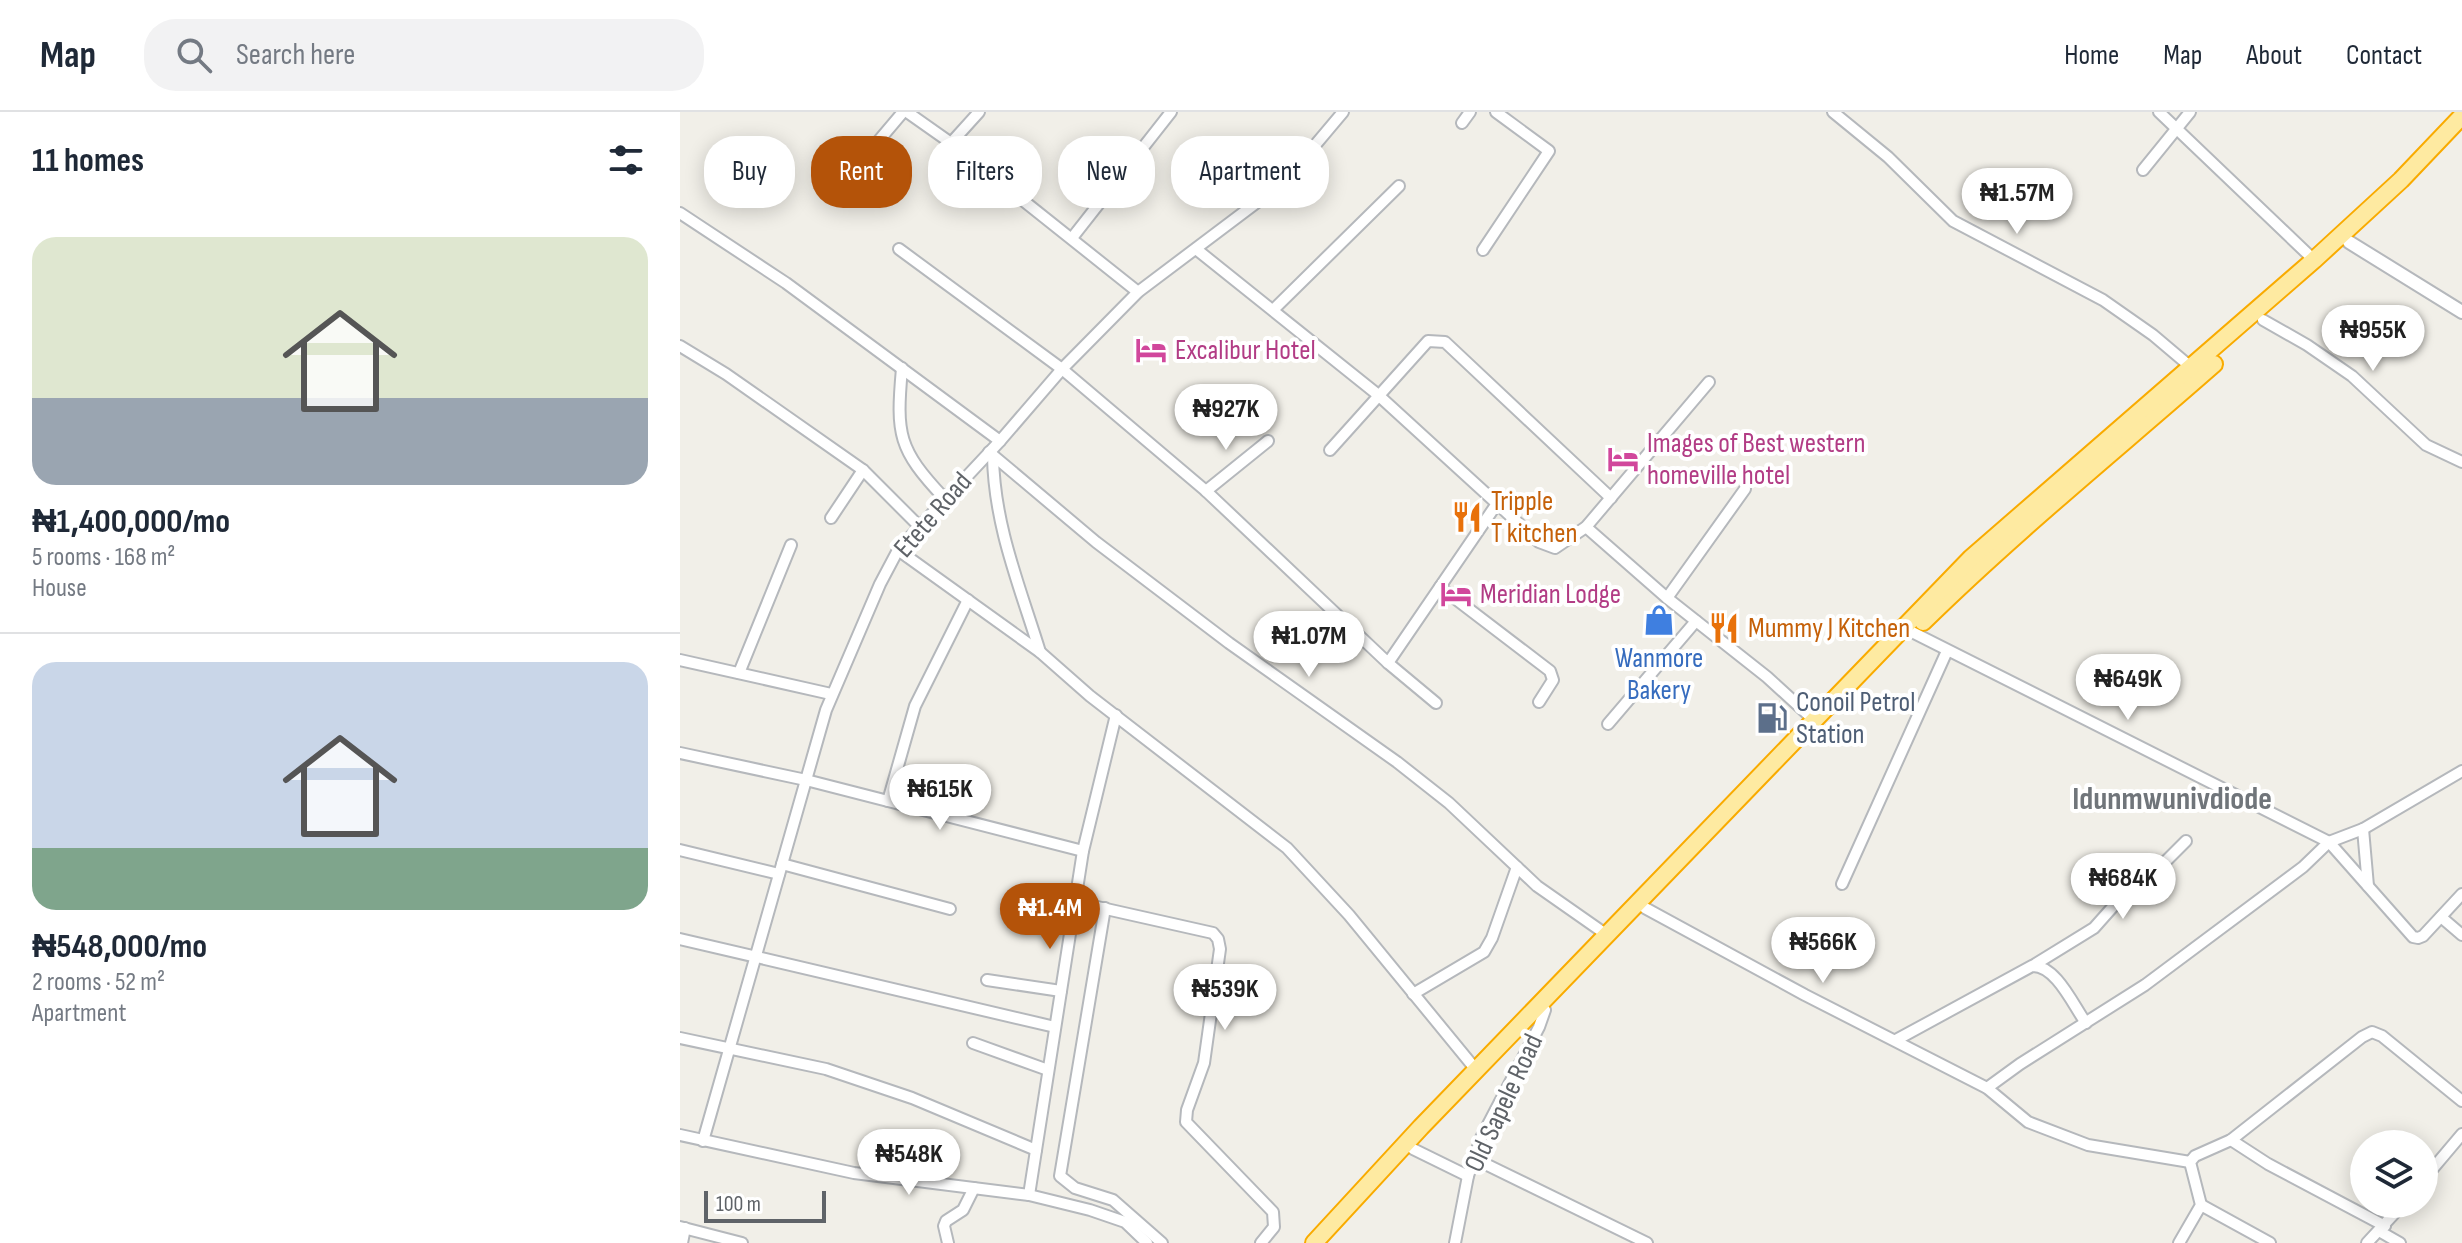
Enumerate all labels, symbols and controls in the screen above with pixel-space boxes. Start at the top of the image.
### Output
search box [144,19,704,91]
text: Map [40,33,96,78]
icon: search [172,33,216,77]
text: Search here [236,37,355,73]
text: Home [2064,39,2119,72]
text: Map [2163,39,2202,72]
text: About [2246,39,2302,72]
text: Contact [2346,39,2422,72]
chip: Buy [704,136,795,208]
chip: Rent [811,136,912,208]
chip: Filters [928,136,1042,208]
chip: New [1058,136,1155,208]
chip: Apartment [1171,136,1329,208]
icon: filters [604,138,648,182]
text: 11 homes [32,140,144,181]
pin: ₦1.57M [1952,168,2082,236]
text: ₦1.57M [1980,178,2054,209]
icon: home [268,289,412,433]
pin: ₦955K [2317,305,2429,373]
text: ₦955K [2340,315,2406,346]
hotel icon: Excalibur Hotel [1134,333,1168,367]
place label: Excalibur Hotel [1175,334,1316,367]
pin: ₦927K [1170,384,1282,452]
text: ₦927K [1193,394,1259,425]
place label: Images of Best western homeville hotel [1647,427,1866,492]
hotel icon: Images of Best western homeville hotel [1606,442,1640,476]
street label: Etete Road [887,466,979,564]
place label: Tripple T kitchen [1491,485,1577,550]
restaurant icon: Tripple T kitchen [1450,500,1484,534]
text: ₦1,400,000/mo [32,501,230,542]
text: 5 rooms · 168 m² [32,542,175,573]
text: House [32,573,87,604]
hotel icon: Meridian Lodge [1439,577,1473,611]
place label: Meridian Lodge [1480,578,1621,611]
shop icon: Wanmore Bakery [1642,603,1676,637]
pin: ₦1.07M [1244,611,1374,679]
restaurant icon: Mummy J Kitchen [1707,611,1741,645]
place label: Mummy J Kitchen [1748,612,1910,645]
text: ₦1.07M [1271,621,1347,652]
place label: Wanmore Bakery [1615,642,1703,707]
pin: ₦649K [2072,654,2184,722]
text: ₦649K [2094,664,2162,695]
place label: Conoil Petrol Station [1796,686,1915,751]
fuel station icon: Conoil Petrol Station [1755,701,1789,735]
icon: home [268,714,412,858]
pin: ₦615K [884,764,996,832]
text: ₦615K [907,774,973,805]
district label: Idunmwunivdiode [2072,780,2272,819]
pin: ₦684K [2067,853,2179,921]
text: ₦684K [2089,863,2157,894]
pin: ₦1.4M [994,883,1106,951]
text: ₦1.4M [1018,893,1082,924]
pin: ₦566K [1767,917,1879,985]
text: ₦548,000/mo [32,926,207,967]
text: ₦566K [1789,927,1857,958]
pin: ₦539K [1169,964,1281,1032]
text: 2 rooms · 52 m² [32,967,165,998]
text: ₦539K [1192,974,1258,1005]
text: Apartment [32,998,126,1029]
street label: Old Sapele Road [1458,1029,1550,1177]
pin: ₦548K [853,1129,965,1197]
map controls [2350,1130,2438,1218]
button: layers [2350,1130,2438,1218]
text: ₦548K [875,1139,943,1170]
scale bar [704,1187,826,1223]
text: 100 m [716,1191,761,1218]

